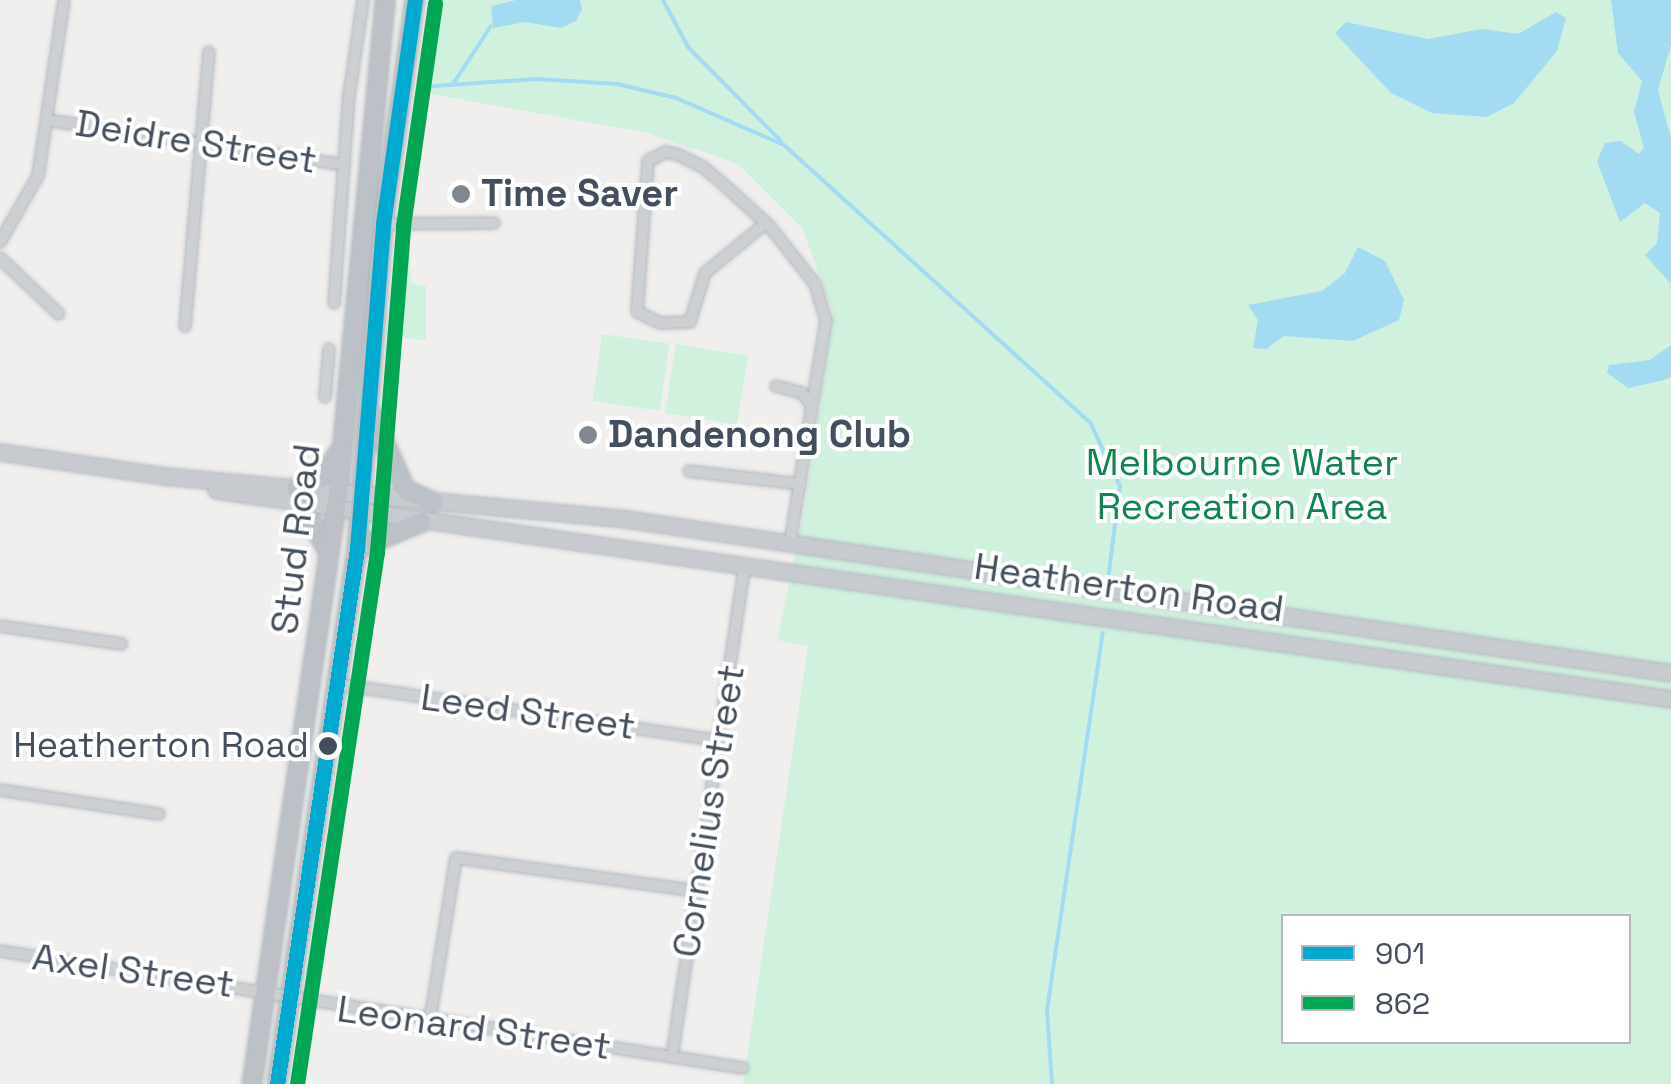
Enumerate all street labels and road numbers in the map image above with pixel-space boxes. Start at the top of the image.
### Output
street label: Deidre Street [72,100,320,184]
street label: Stud Road [262,441,330,637]
street label: Heatherton Road [971,544,1287,632]
street label: Cornelius Street [663,661,755,961]
street label: Leed Street [418,674,638,750]
street label: Axel Street [29,934,237,1008]
street label: Leonard Street [334,986,614,1070]

